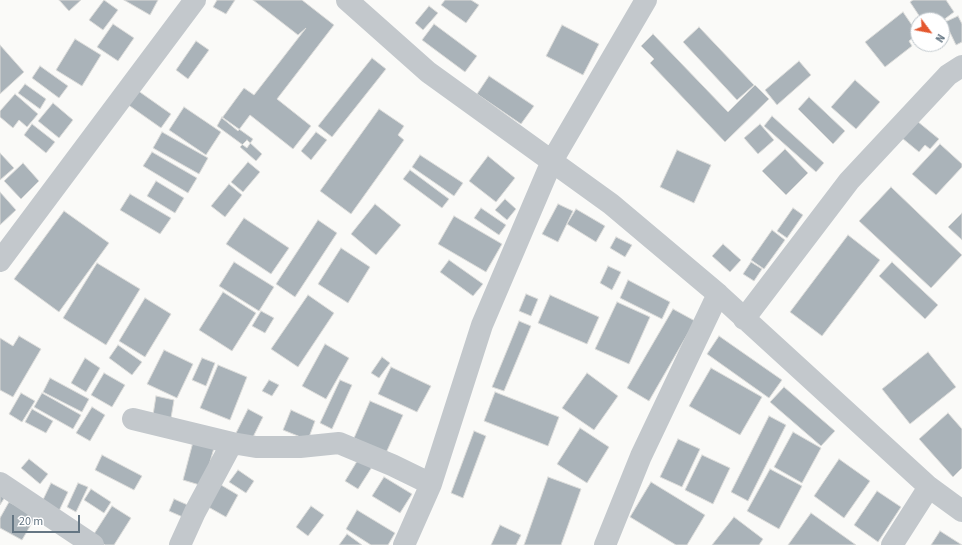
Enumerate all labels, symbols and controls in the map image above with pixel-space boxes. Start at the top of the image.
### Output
north arrow [910,12,950,52]
text: N [931,31,948,45]
scale bar [14,507,82,533]
text: 20 m [19,513,43,530]

